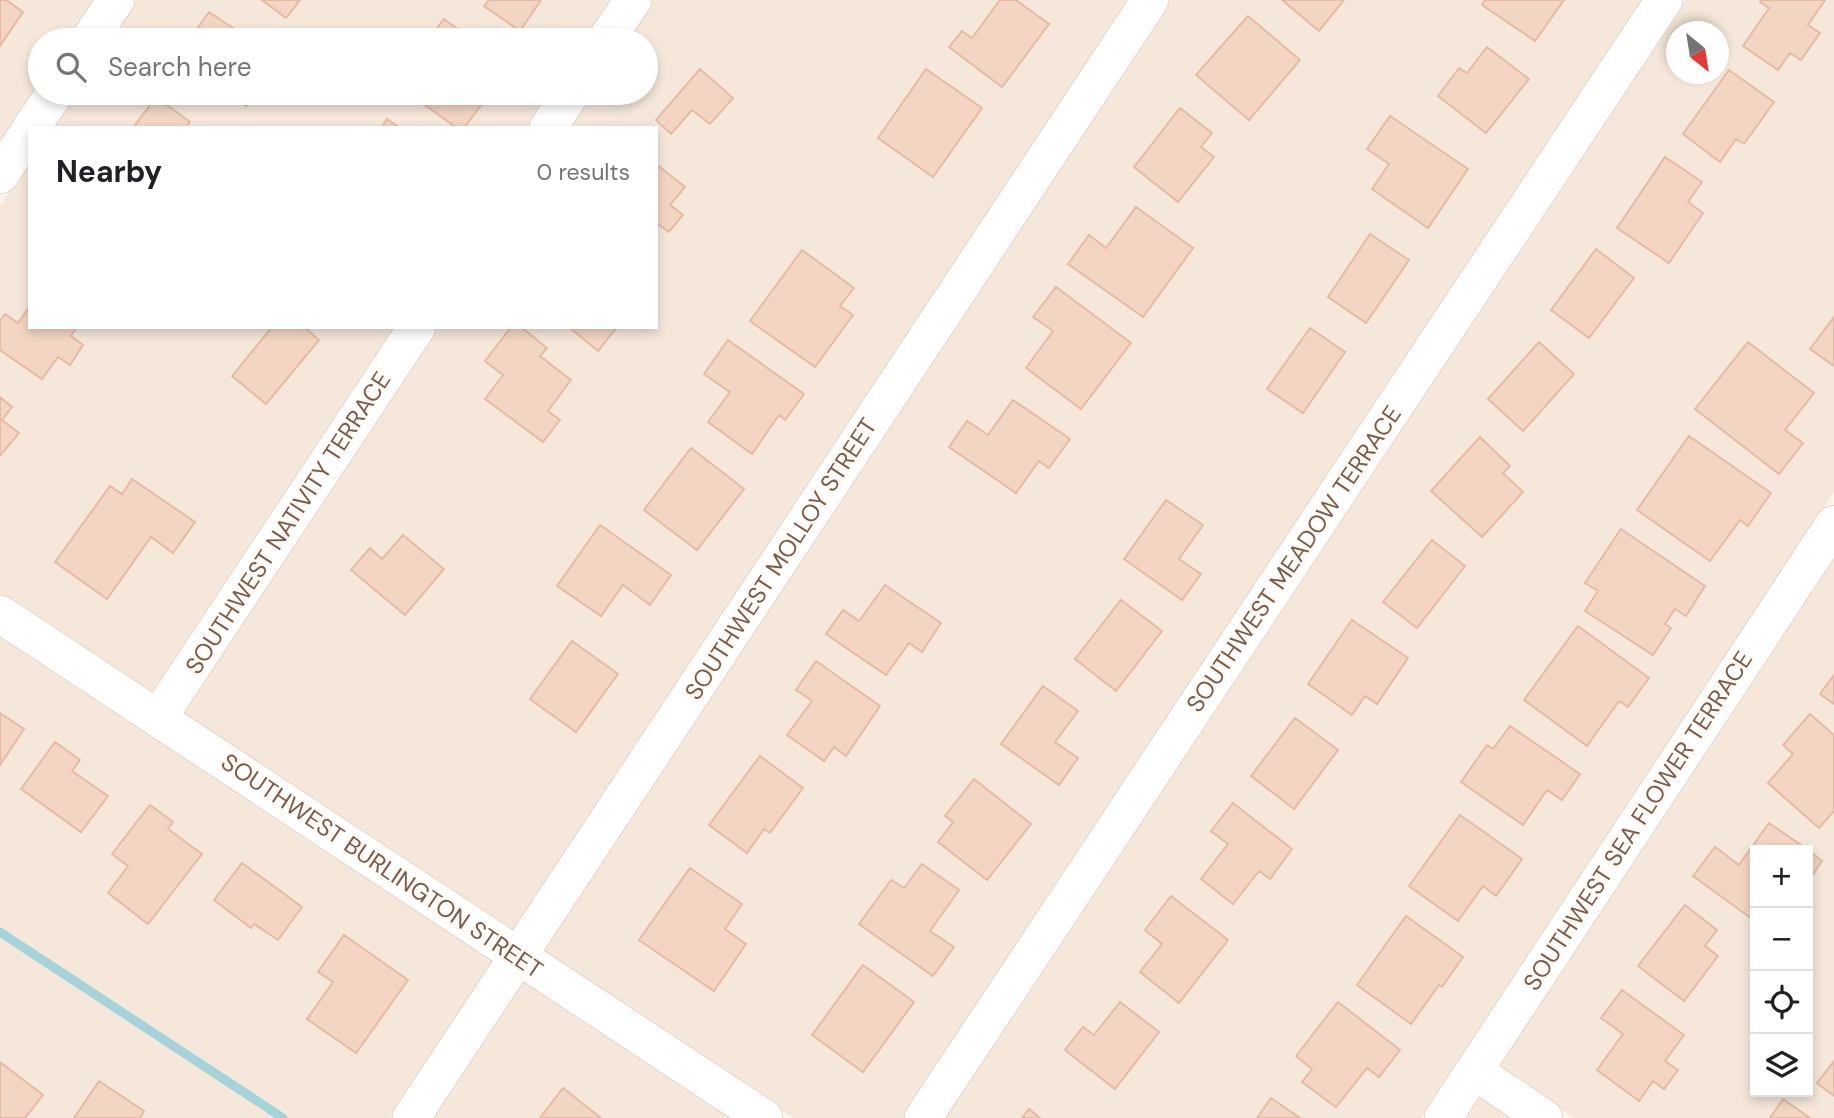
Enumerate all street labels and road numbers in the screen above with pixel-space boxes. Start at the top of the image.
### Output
street label: SOUTHWEST NATIVITY TERRACE [178,366,397,680]
street label: SOUTHWEST MEADOW TERRACE [1179,399,1408,718]
street label: SOUTHWEST MOLLOY STREET [678,412,884,706]
street label: SOUTHWEST SEA FLOWER TERRACE [1516,645,1759,996]
street label: SOUTHWEST BURLINGTON STREET [215,746,549,985]

